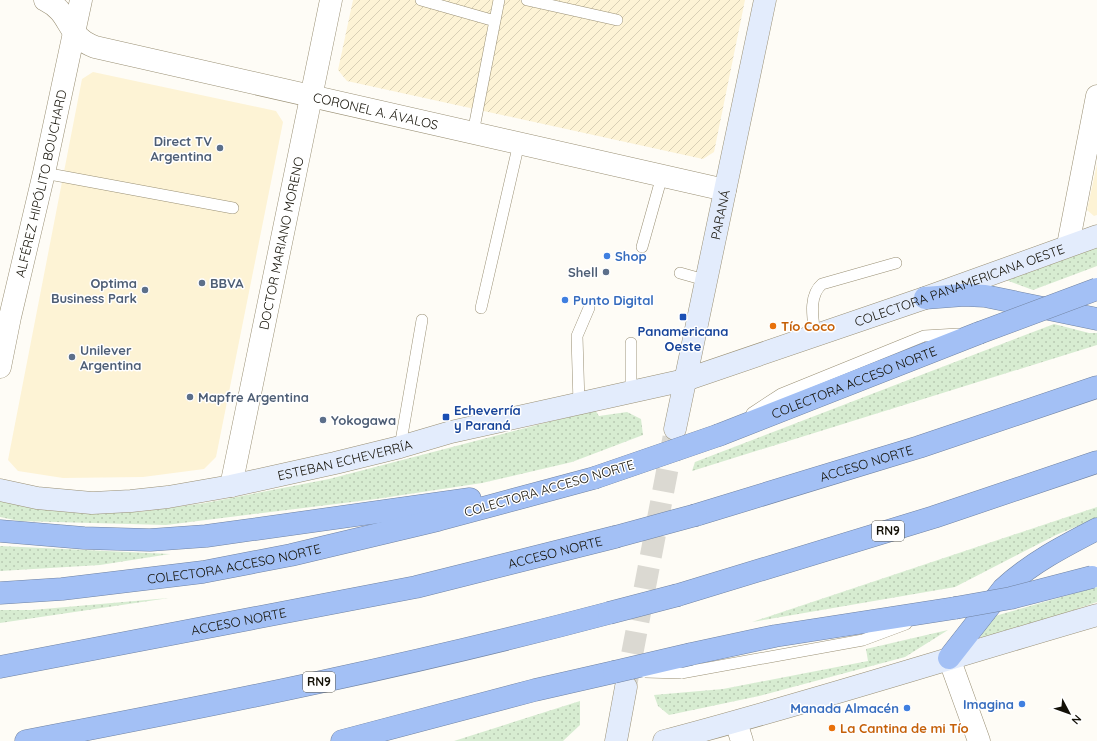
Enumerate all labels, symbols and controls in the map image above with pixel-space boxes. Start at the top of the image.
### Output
street label: ALFÉREZ HIPÓLITO BOUCHARD [12,88,70,279]
street label: CORONEL A. ÁVALOS [312,89,440,133]
place label: Direct TV Argentina [150,133,212,164]
marker: Direct TV Argentina [215,143,225,153]
street label: DOCTOR MARIANO MORENO [255,155,307,331]
street label: PARANÁ [707,188,733,241]
street label: COLECTORA PANAMERICANA OESTE [852,240,1066,329]
place label: Shop [615,248,647,264]
marker: Shop [602,251,612,261]
place label: Shell [568,264,598,280]
marker: Shell [601,267,611,277]
place label: Optima Business Park [51,275,137,306]
place label: BBVA [210,275,244,291]
marker: BBVA [197,278,207,288]
marker: Optima Business Park [140,285,150,295]
place label: Punto Digital [573,292,654,308]
marker: Punto Digital [560,295,570,305]
marker: Panamericana Oeste [678,312,688,322]
place label: Tío Coco [781,318,835,334]
marker: Tío Coco [768,321,778,331]
place label: Panamericana Oeste [637,323,729,354]
place label: Unilever Argentina [80,342,142,373]
street label: COLECTORA ACCESO NORTE [769,342,939,422]
marker: Unilever Argentina [67,352,77,362]
place label: Mapfre Argentina [198,389,309,405]
marker: Mapfre Argentina [185,392,195,402]
place label: Echeverría y Paraná [454,402,521,433]
place label: Yokogawa [331,412,396,428]
marker: Echeverría y Paraná [441,412,451,422]
marker: Yokogawa [318,415,328,425]
street label: ESTEBAN ECHEVERRÍA [276,436,414,483]
street label: ACCESO NORTE [818,441,915,485]
street label: COLECTORA ACCESO NORTE [462,456,636,520]
road number: RN9 [872,521,904,541]
street label: ACCESO NORTE [506,533,604,572]
street label: COLECTORA ACCESO NORTE [146,540,322,587]
street label: ACCESO NORTE [190,604,288,638]
road number: RN9 [303,672,335,692]
north arrow [1049,693,1089,733]
place label: Imagina [963,696,1014,712]
marker: Imagina [1017,699,1027,709]
place label: Manada Almacén [790,700,899,716]
marker: Manada Almacén [902,703,912,713]
text: N [1069,712,1084,727]
place label: La Cantina de mi Tío [840,720,969,736]
marker: La Cantina de mi Tío [827,723,837,733]

